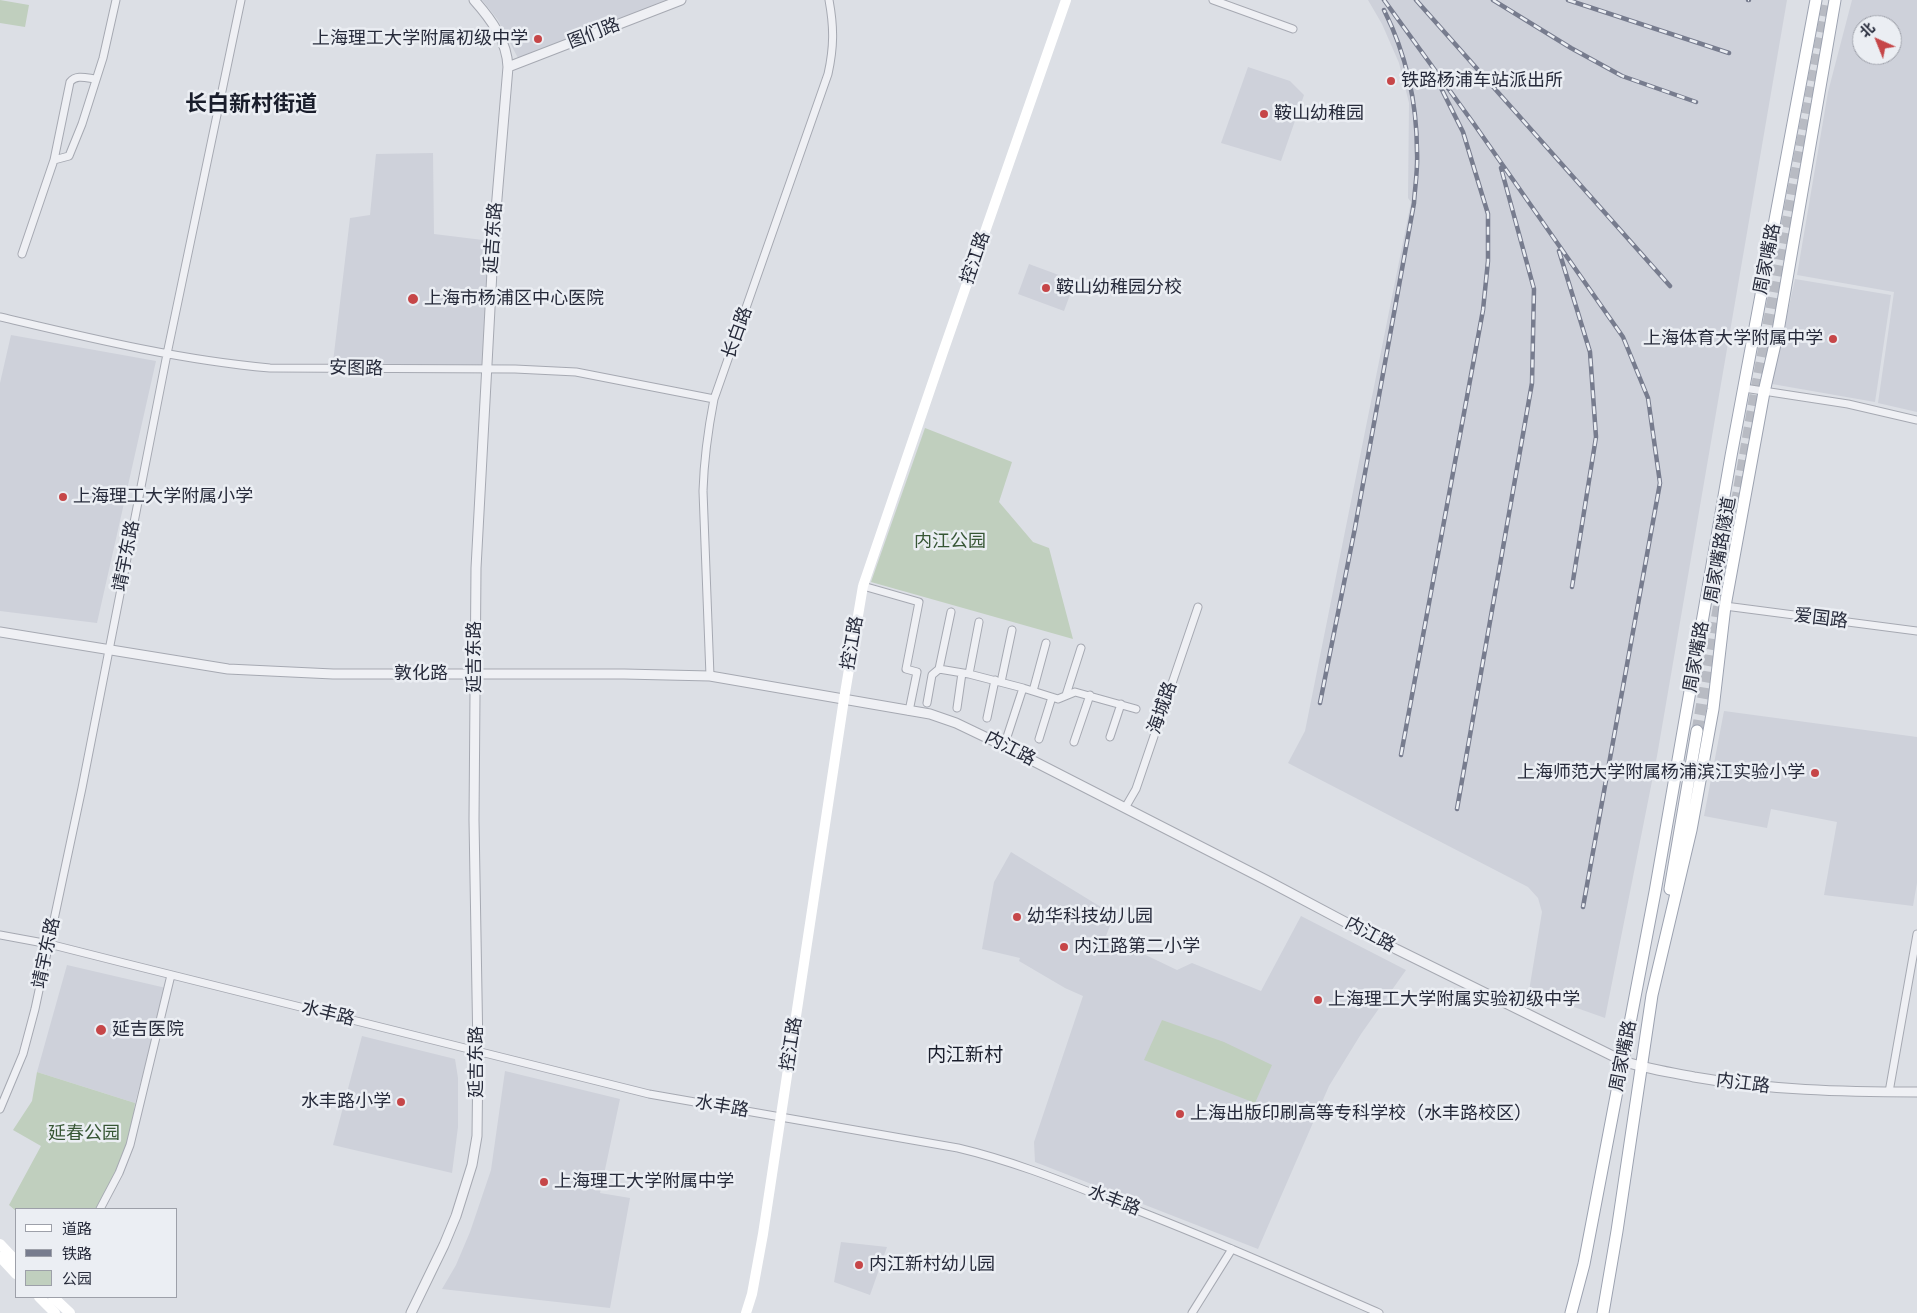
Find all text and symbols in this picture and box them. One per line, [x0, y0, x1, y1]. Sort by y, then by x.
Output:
street label: 图们路 [565, 14, 623, 54]
north arrow [1852, 15, 1902, 65]
text: 北 [1856, 19, 1879, 41]
place label: 上海理工大学附属初级中学 [312, 28, 528, 50]
marker: 上海理工大学附属初级中学 [532, 33, 544, 45]
place label: 铁路杨浦车站派出所 [1401, 70, 1563, 92]
marker: 铁路杨浦车站派出所 [1385, 75, 1397, 87]
district label: 长白新村街道 [185, 92, 317, 118]
place label: 鞍山幼稚园 [1274, 103, 1364, 125]
marker: 鞍山幼稚园 [1258, 108, 1270, 120]
street label: 延吉东路 [481, 201, 507, 275]
street label: 周家嘴路 [1751, 222, 1785, 296]
street label: 控江路 [957, 229, 995, 287]
place label: 鞍山幼稚园分校 [1056, 277, 1182, 299]
marker: 鞍山幼稚园分校 [1040, 282, 1052, 294]
place label: 上海市杨浦区中心医院 [424, 288, 604, 310]
marker: 上海市杨浦区中心医院 [406, 292, 420, 306]
street label: 长白路 [719, 304, 757, 362]
place label: 上海体育大学附属中学 [1643, 328, 1823, 350]
marker: 上海体育大学附属中学 [1827, 333, 1839, 345]
street label: 安图路 [329, 358, 383, 380]
place label: 上海理工大学附属小学 [73, 486, 253, 508]
marker: 上海理工大学附属小学 [57, 491, 69, 503]
street label: 周家嘴路隧道 [1701, 495, 1741, 605]
street label: 靖宇东路 [110, 519, 144, 593]
park label: 内江公园 [914, 531, 986, 553]
street label: 爱国路 [1793, 605, 1849, 633]
street label: 控江路 [838, 615, 868, 671]
street label: 周家嘴路 [1680, 620, 1714, 694]
street label: 延吉东路 [464, 621, 486, 693]
street label: 敦化路 [394, 663, 448, 685]
street label: 海城路 [1144, 679, 1182, 737]
street label: 内江路 [981, 727, 1039, 771]
place label: 上海师范大学附属杨浦滨江实验小学 [1517, 762, 1805, 784]
marker: 上海师范大学附属杨浦滨江实验小学 [1809, 767, 1821, 779]
place label: 幼华科技幼儿园 [1027, 906, 1153, 928]
marker: 幼华科技幼儿园 [1011, 911, 1023, 923]
street label: 内江路 [1341, 913, 1399, 957]
street label: 靖宇东路 [29, 916, 65, 990]
place label: 内江路第二小学 [1074, 936, 1200, 958]
marker: 内江路第二小学 [1058, 941, 1070, 953]
place label: 上海理工大学附属实验初级中学 [1328, 989, 1580, 1011]
marker: 上海理工大学附属实验初级中学 [1312, 994, 1324, 1006]
street label: 水丰路 [299, 997, 357, 1031]
street label: 控江路 [777, 1016, 807, 1072]
place label: 延吉医院 [112, 1019, 184, 1041]
street label: 周家嘴路 [1607, 1019, 1641, 1093]
marker: 延吉医院 [94, 1023, 108, 1037]
street label: 延吉东路 [466, 1026, 488, 1098]
district label: 内江新村 [927, 1045, 1003, 1067]
street label: 内江路 [1715, 1070, 1771, 1098]
place label: 水丰路小学 [301, 1091, 391, 1113]
street label: 水丰路 [694, 1092, 750, 1122]
marker: 水丰路小学 [395, 1096, 407, 1108]
place label: 上海出版印刷高等专科学校（水丰路校区） [1190, 1103, 1532, 1125]
marker: 上海出版印刷高等专科学校（水丰路校区） [1174, 1108, 1186, 1120]
park label: 延春公园 [48, 1123, 120, 1145]
place label: 上海理工大学附属中学 [554, 1171, 734, 1193]
marker: 上海理工大学附属中学 [538, 1176, 550, 1188]
street label: 水丰路 [1085, 1181, 1143, 1221]
legend [15, 1208, 178, 1298]
text: 道路 [62, 1218, 92, 1239]
text: 铁路 [62, 1243, 92, 1264]
place label: 内江新村幼儿园 [869, 1254, 995, 1276]
marker: 内江新村幼儿园 [853, 1259, 865, 1271]
text: 公园 [62, 1268, 92, 1289]

